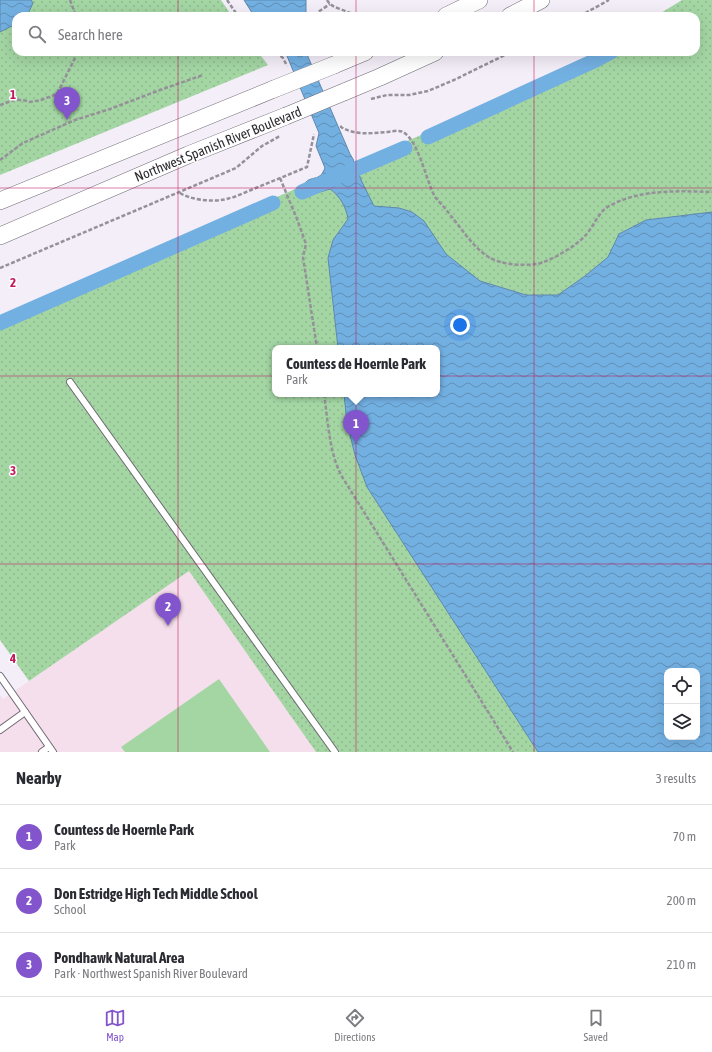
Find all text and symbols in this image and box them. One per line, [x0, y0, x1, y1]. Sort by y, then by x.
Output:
search box [12, 12, 700, 56]
icon: search [26, 23, 48, 45]
text: Search here [58, 26, 123, 43]
text: 1 [10, 87, 16, 102]
pin: 3 [54, 87, 80, 120]
street label: Northwest Spanish River Boulevard [132, 103, 304, 185]
text: 2 [10, 275, 16, 290]
your location [450, 315, 470, 335]
popup [272, 345, 440, 397]
text: Countess de Hoernle Park [286, 355, 426, 372]
text: Park [286, 372, 308, 387]
pin: 1 [343, 410, 369, 443]
text: 3 [10, 463, 16, 478]
pin: 2 [155, 593, 181, 626]
text: 4 [9, 651, 16, 666]
map controls [664, 668, 700, 740]
button: locate [664, 668, 700, 704]
button: layers [664, 704, 700, 740]
text: Nearby [16, 768, 62, 788]
text: 3 results [656, 771, 696, 786]
text: Countess de Hoernle Park [54, 821, 194, 838]
text: 1 [26, 829, 32, 844]
text: 70 m [673, 829, 696, 844]
text: Park [54, 838, 76, 853]
text: Don Estridge High Tech Middle School [54, 885, 258, 902]
text: 2 [26, 893, 32, 908]
text: 200 m [667, 893, 696, 908]
text: School [54, 902, 86, 917]
text: Pondhawk Natural Area [54, 949, 185, 966]
text: 3 [26, 957, 32, 972]
text: 210 m [667, 957, 696, 972]
text: Park · Northwest Spanish River Boulevard [54, 966, 248, 981]
tab: Map [104, 1007, 126, 1043]
tab: Directions [334, 1007, 375, 1043]
tab: Saved [584, 1007, 608, 1043]

